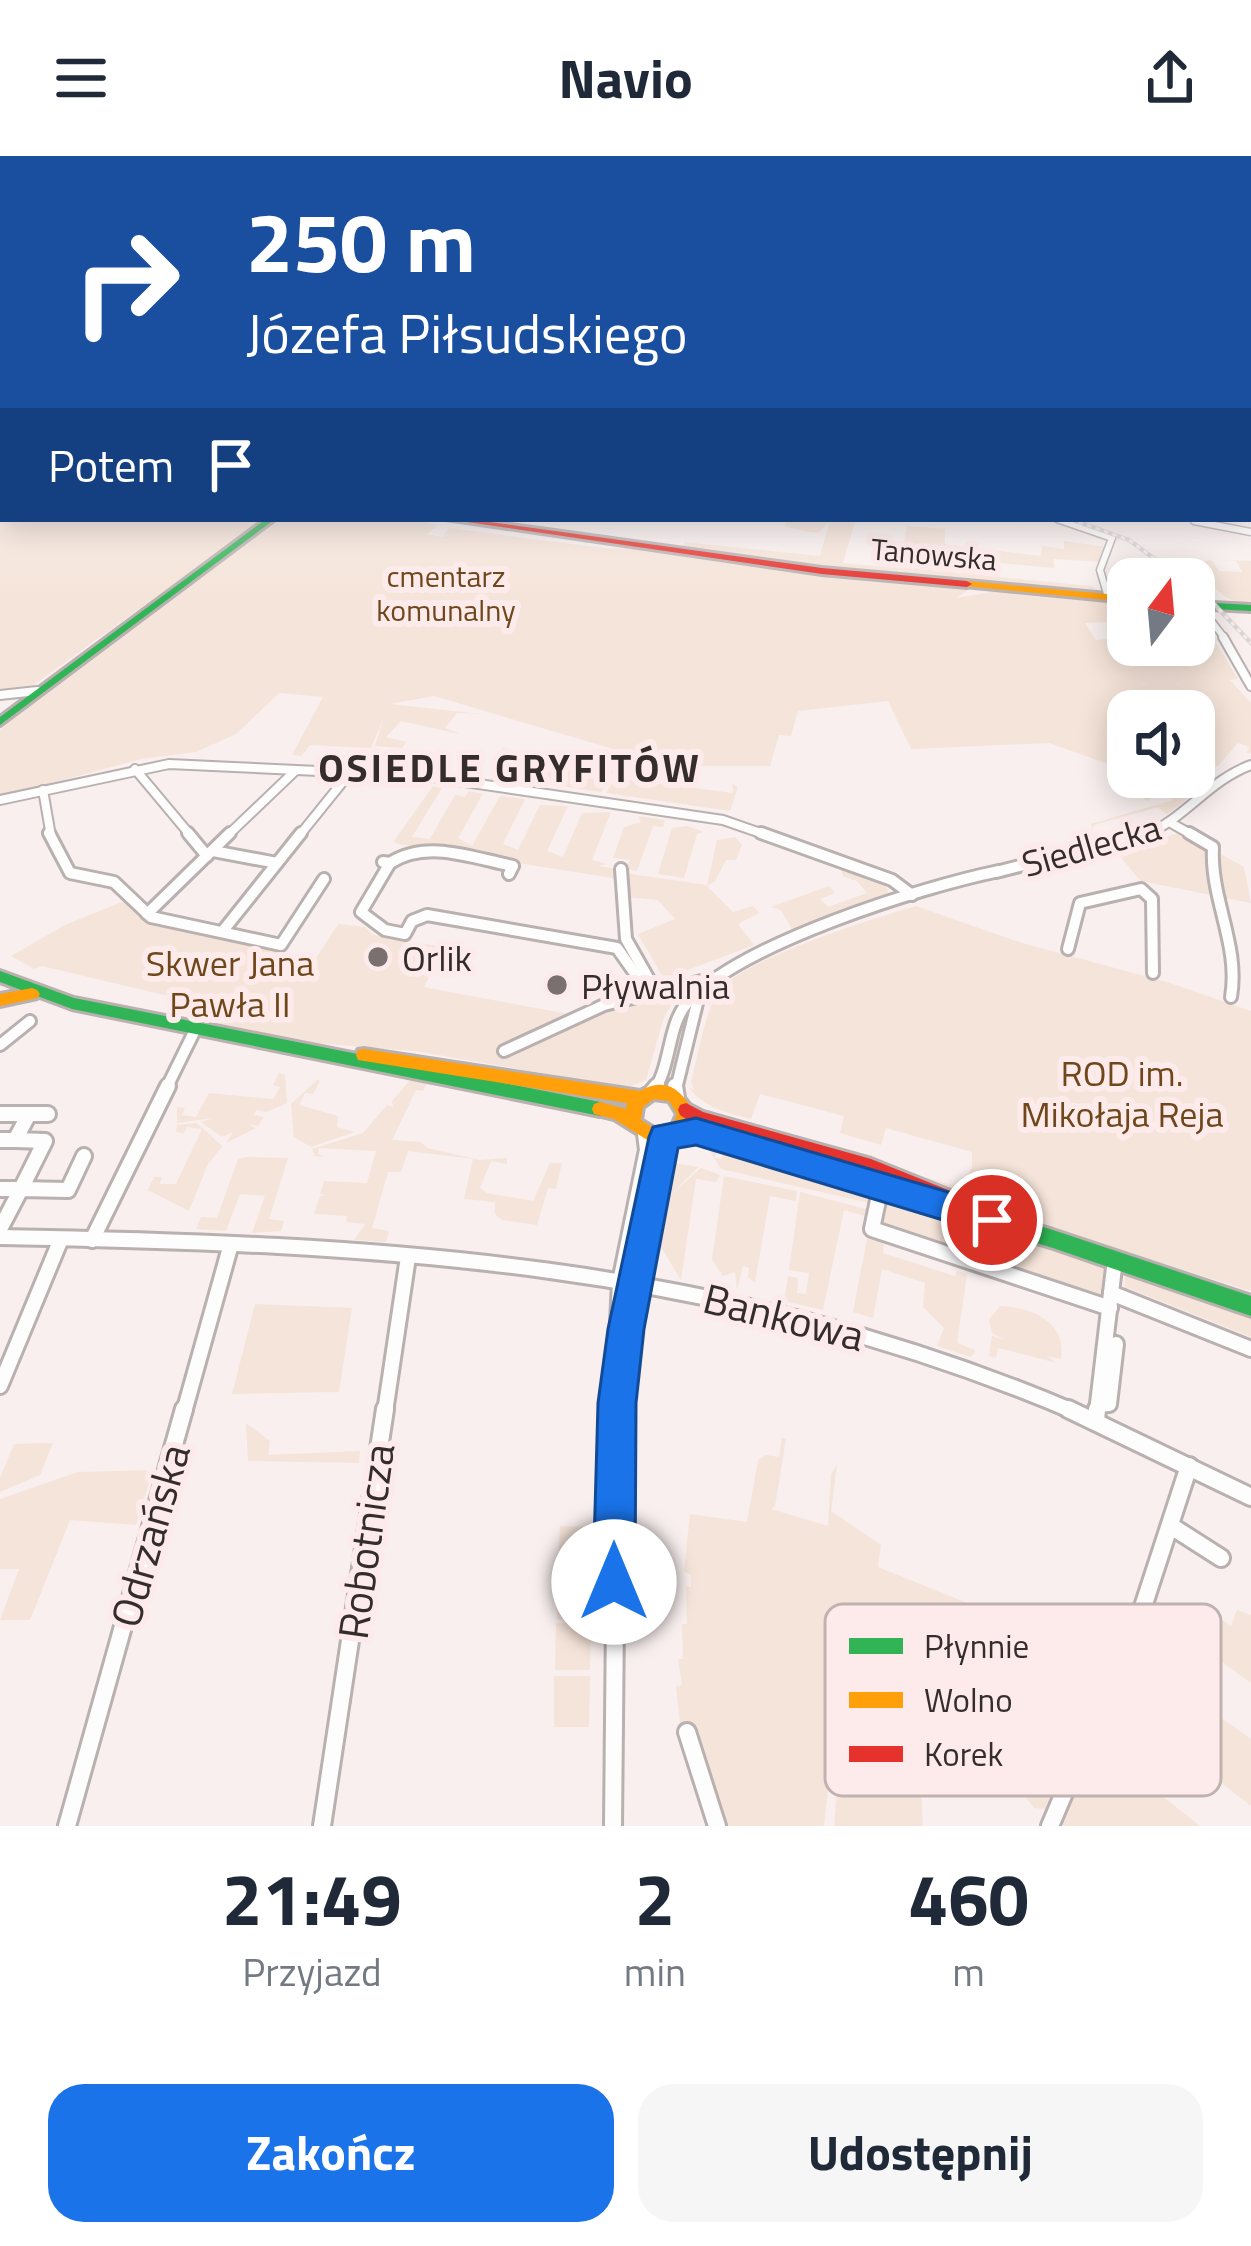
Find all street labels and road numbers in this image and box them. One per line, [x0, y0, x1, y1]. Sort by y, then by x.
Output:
street label: Tanowska [869, 526, 999, 582]
street label: Siedlecka [1015, 799, 1167, 891]
street label: Bankowa [697, 1265, 871, 1367]
street label: Odrzańska [92, 1436, 206, 1634]
street label: Robotnicza [320, 1439, 410, 1643]

